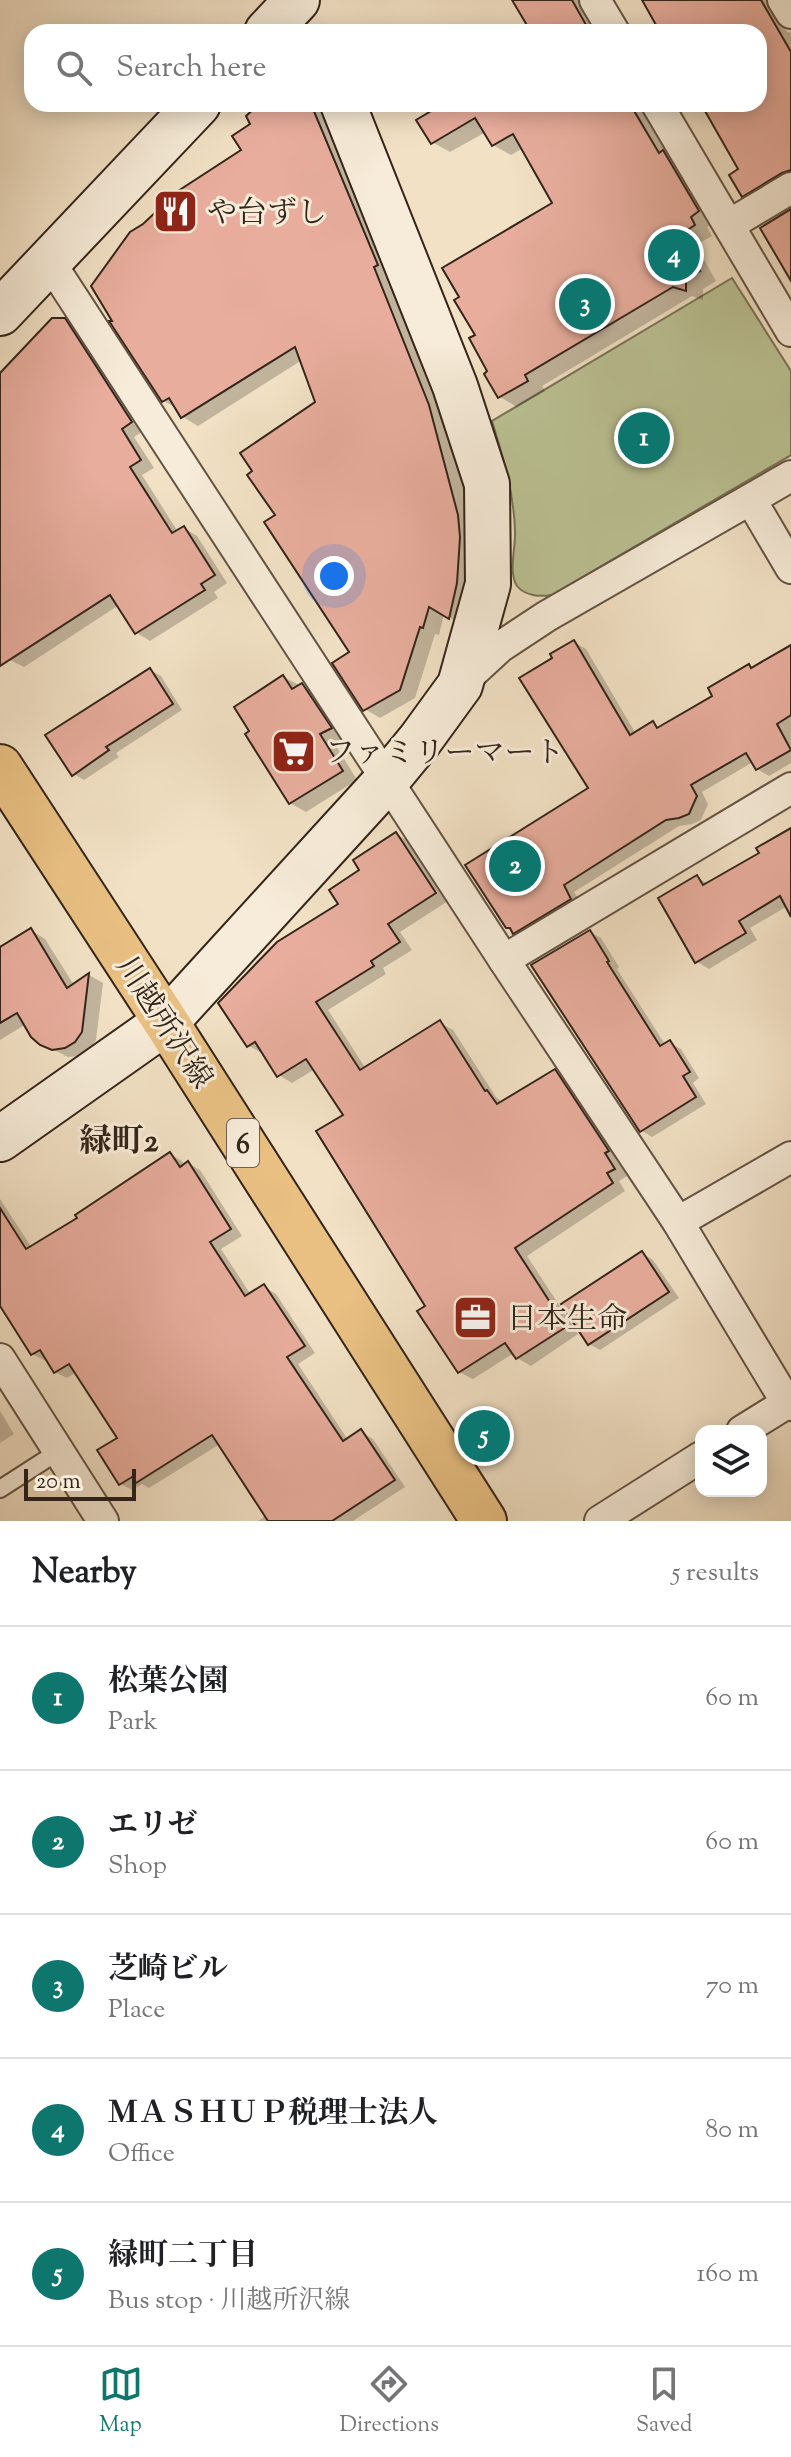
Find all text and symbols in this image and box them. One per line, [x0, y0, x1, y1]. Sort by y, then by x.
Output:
search box [24, 24, 767, 112]
icon: search [52, 46, 96, 90]
text: Search here [116, 47, 266, 90]
restaurant icon: や台ずし [152, 188, 200, 236]
place label: や台ずし [207, 193, 327, 236]
pin: 4 [648, 225, 700, 285]
pin: 3 [559, 274, 611, 334]
pin: 1 [618, 408, 670, 468]
your location [314, 556, 354, 596]
supermarket icon: ファミリーマート [270, 728, 318, 776]
place label: ファミリーマート [325, 733, 564, 776]
pin: 2 [489, 836, 541, 896]
street label: 川越所沢線 [104, 949, 222, 1098]
road number: 6 [227, 1119, 259, 1167]
district label: 緑町2 [80, 1120, 159, 1166]
office icon: 日本生命 [452, 1294, 500, 1342]
place label: 日本生命 [507, 1299, 627, 1342]
pin: 5 [458, 1406, 510, 1466]
map controls [695, 1425, 767, 1497]
button: layers [695, 1425, 767, 1497]
scale bar [24, 1465, 136, 1501]
text: 20 m [36, 1467, 81, 1499]
text: Nearby [32, 1549, 137, 1598]
text: 5 results [671, 1555, 759, 1592]
text: 松葉公園 [108, 1661, 228, 1704]
text: 1 [54, 1680, 62, 1717]
text: 60 m [705, 1680, 759, 1717]
text: Park [108, 1704, 158, 1741]
text: エリゼ [108, 1805, 198, 1848]
text: 2 [52, 1824, 64, 1861]
text: 60 m [705, 1824, 759, 1861]
text: Shop [108, 1848, 167, 1885]
text: 芝崎ビル [108, 1949, 228, 1992]
text: 3 [53, 1968, 63, 2005]
text: 70 m [706, 1968, 759, 2005]
text: Place [108, 1992, 165, 2029]
text: ＭＡＳＨＵＰ税理士法人 [108, 2093, 438, 2136]
text: 4 [51, 2112, 65, 2149]
text: 80 m [705, 2112, 759, 2149]
text: Office [108, 2136, 175, 2173]
text: 緑町二丁目 [108, 2235, 258, 2278]
text: 5 [54, 2256, 62, 2293]
text: 160 m [696, 2256, 759, 2293]
text: Bus stop · 川越所沢線 [108, 2283, 350, 2320]
tab: Map [99, 2362, 143, 2442]
tab: Directions [340, 2362, 439, 2442]
tab: Saved [636, 2362, 692, 2442]

